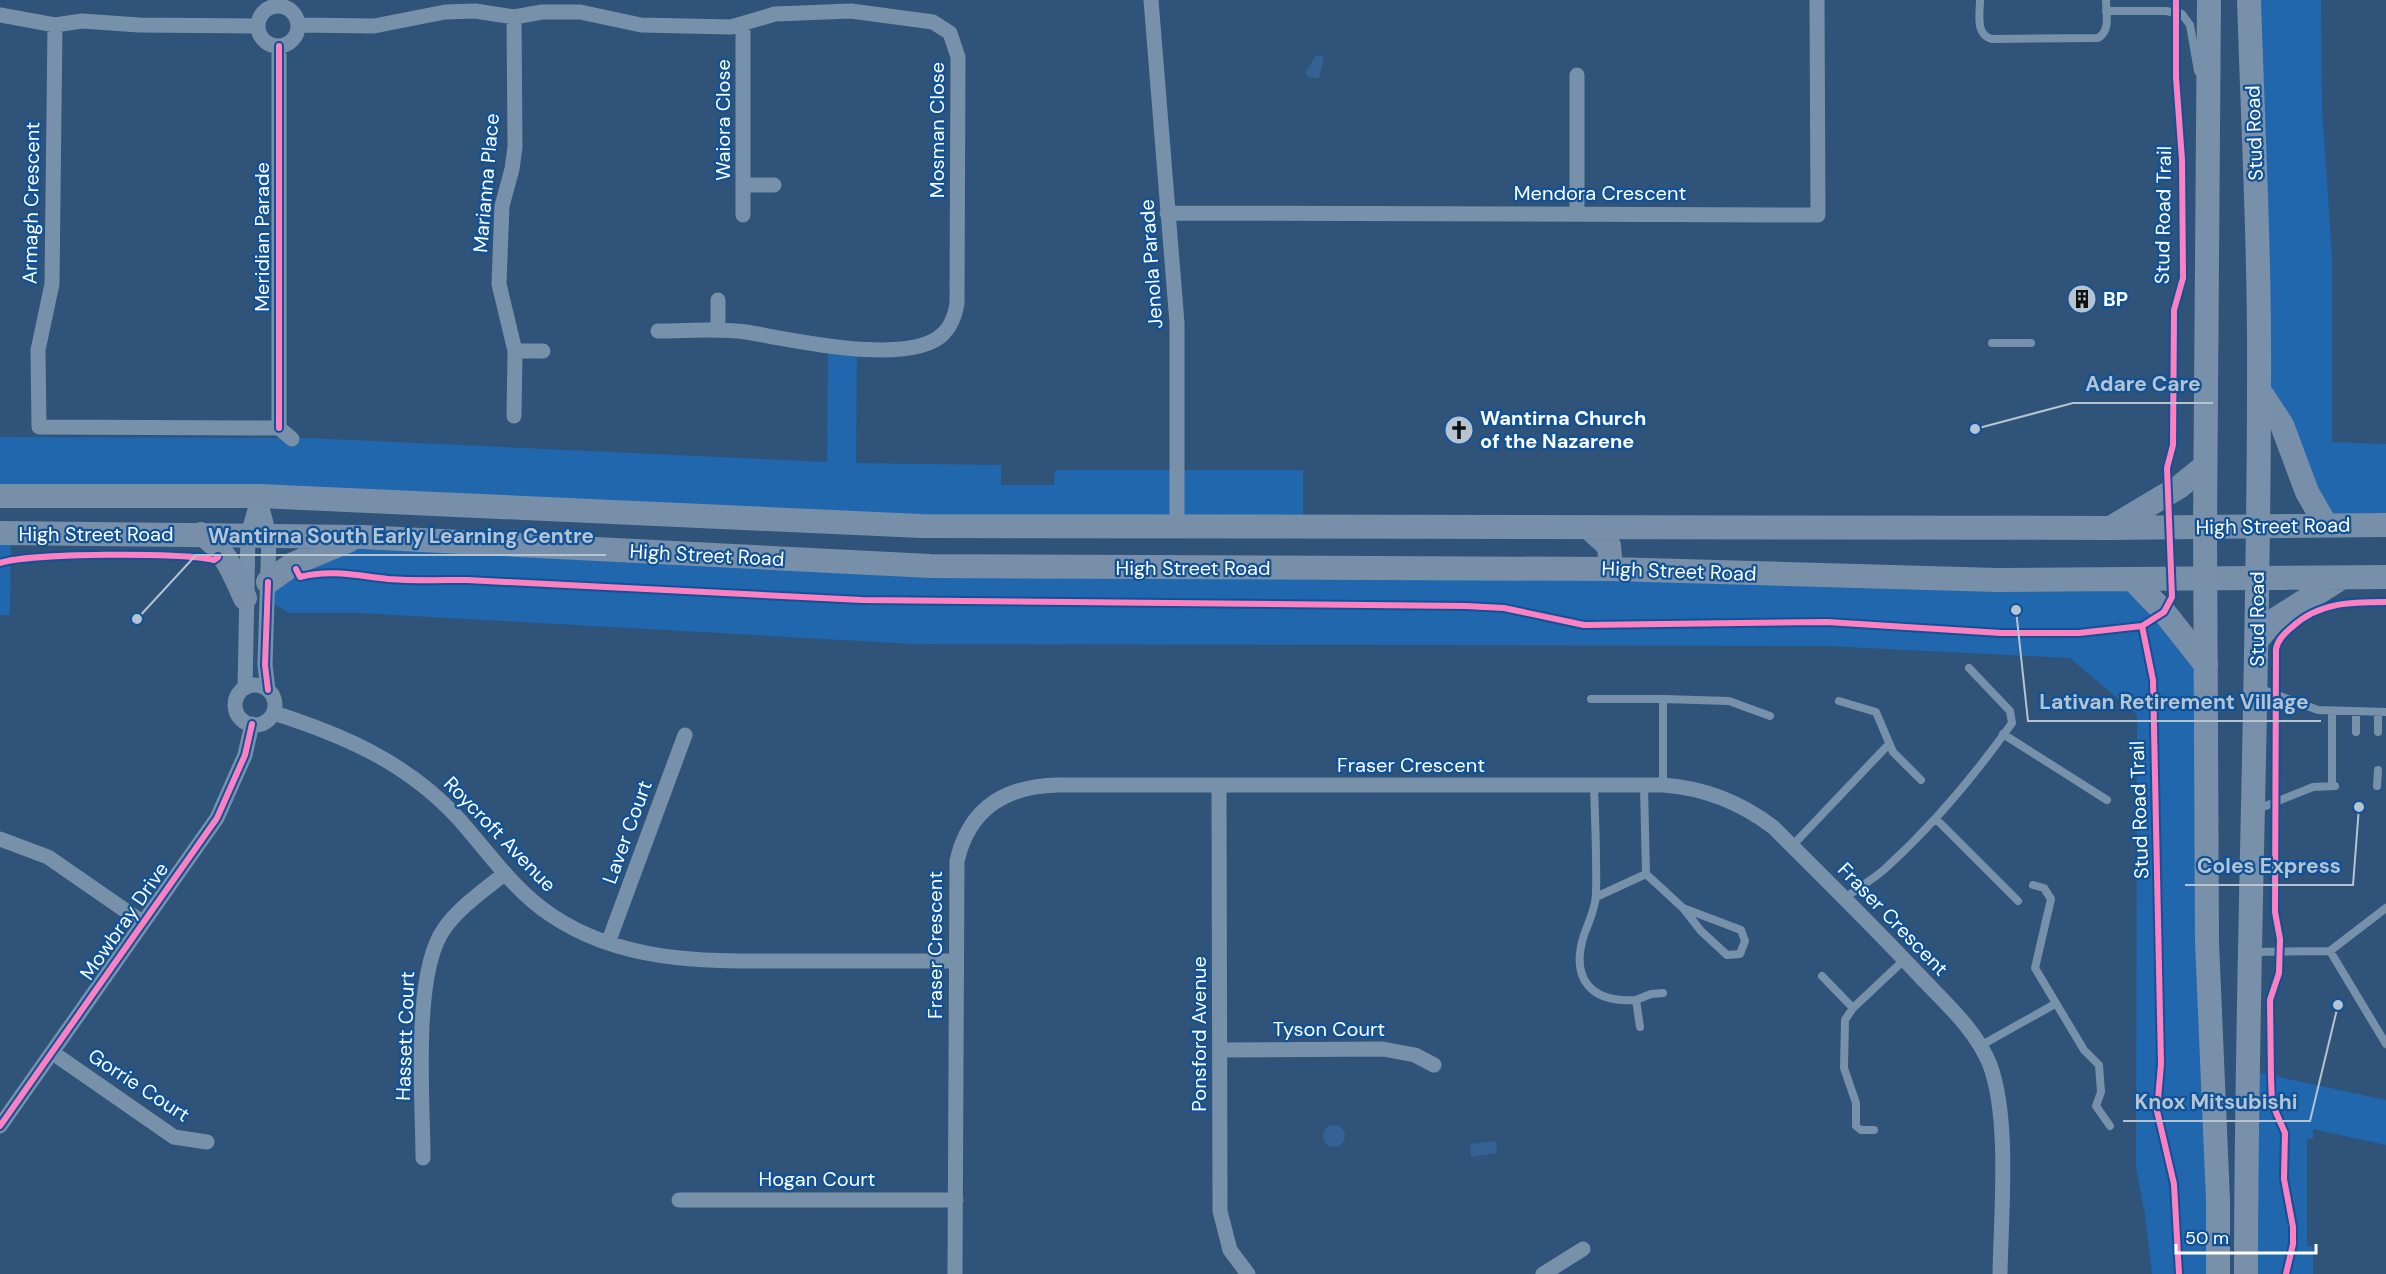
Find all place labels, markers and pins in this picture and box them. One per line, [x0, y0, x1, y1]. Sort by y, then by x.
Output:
building icon: BP [2066, 283, 2098, 315]
place label: BP [2103, 286, 2128, 312]
callout: Adare Care [2073, 364, 2213, 403]
place label: Wantirna Church of the Nazarene [1480, 405, 1646, 454]
church icon: Wantirna Church of the Nazarene [1443, 414, 1475, 446]
callout: Wantirna South Early Learning Centre [196, 516, 606, 555]
callout: Lativan Retirement Village [2028, 682, 2321, 721]
callout: Coles Express [2185, 846, 2353, 885]
callout: Knox Mitsubishi [2123, 1082, 2310, 1121]

